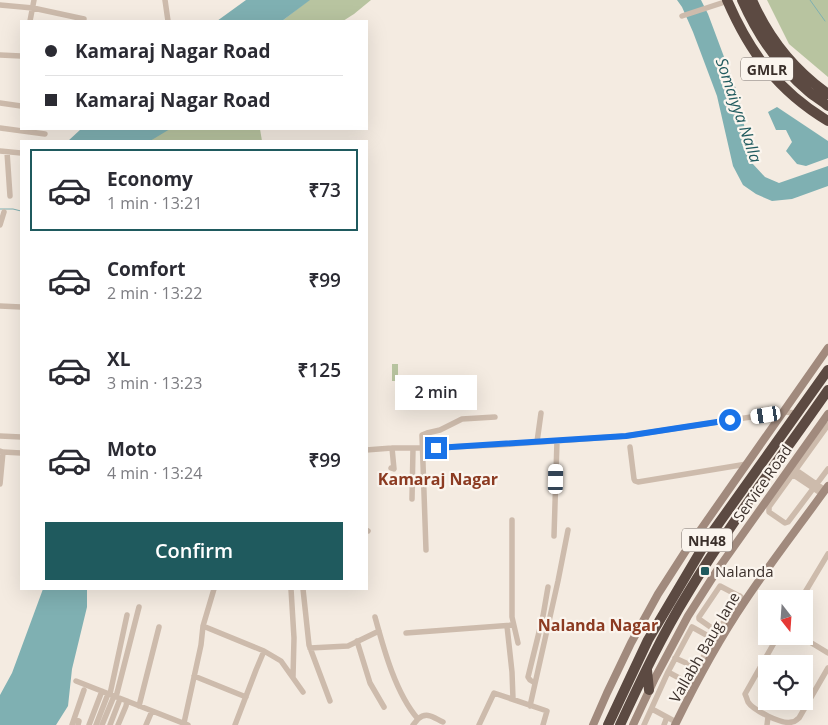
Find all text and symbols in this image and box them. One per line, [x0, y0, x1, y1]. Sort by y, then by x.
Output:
text: Kamaraj Nagar Road [75, 38, 271, 64]
water label: Somaiyya Nalla [711, 55, 767, 165]
road number: GMLR [741, 58, 793, 80]
text: Kamaraj Nagar Road [75, 87, 271, 113]
text: Economy [107, 166, 193, 192]
icon: car [47, 168, 92, 213]
text: ₹73 [308, 177, 341, 203]
text: 1 min · 13:21 [107, 192, 202, 214]
text: Comfort [107, 256, 186, 282]
icon: car [47, 258, 92, 303]
text: ₹99 [308, 267, 341, 293]
text: 2 min · 13:22 [107, 282, 202, 304]
text: XL [107, 346, 130, 372]
icon: car [47, 348, 92, 393]
text: ₹125 [298, 357, 341, 383]
text: 3 min · 13:23 [107, 372, 202, 394]
callout: 2 min [395, 376, 477, 410]
text: 2 min [414, 381, 458, 403]
car [750, 405, 781, 425]
route start [719, 409, 741, 431]
text: Moto [107, 436, 157, 462]
route end [425, 437, 447, 459]
icon: car [47, 438, 92, 483]
street label: Service Road [728, 441, 796, 525]
text: ₹99 [308, 447, 341, 473]
text: 4 min · 13:24 [107, 462, 202, 484]
car [548, 464, 563, 494]
district label: Kamaraj Nagar [378, 468, 498, 490]
button: Confirm [45, 522, 343, 580]
road number: NH48 [682, 528, 732, 552]
place label: Nalanda [715, 561, 773, 581]
marker: Nalanda [699, 565, 711, 577]
street label: Vallabh Baug lane [664, 588, 744, 706]
north arrow [758, 590, 812, 645]
map controls [758, 590, 813, 710]
district label: Nalanda Nagar [538, 614, 658, 636]
button: locate [758, 655, 813, 710]

